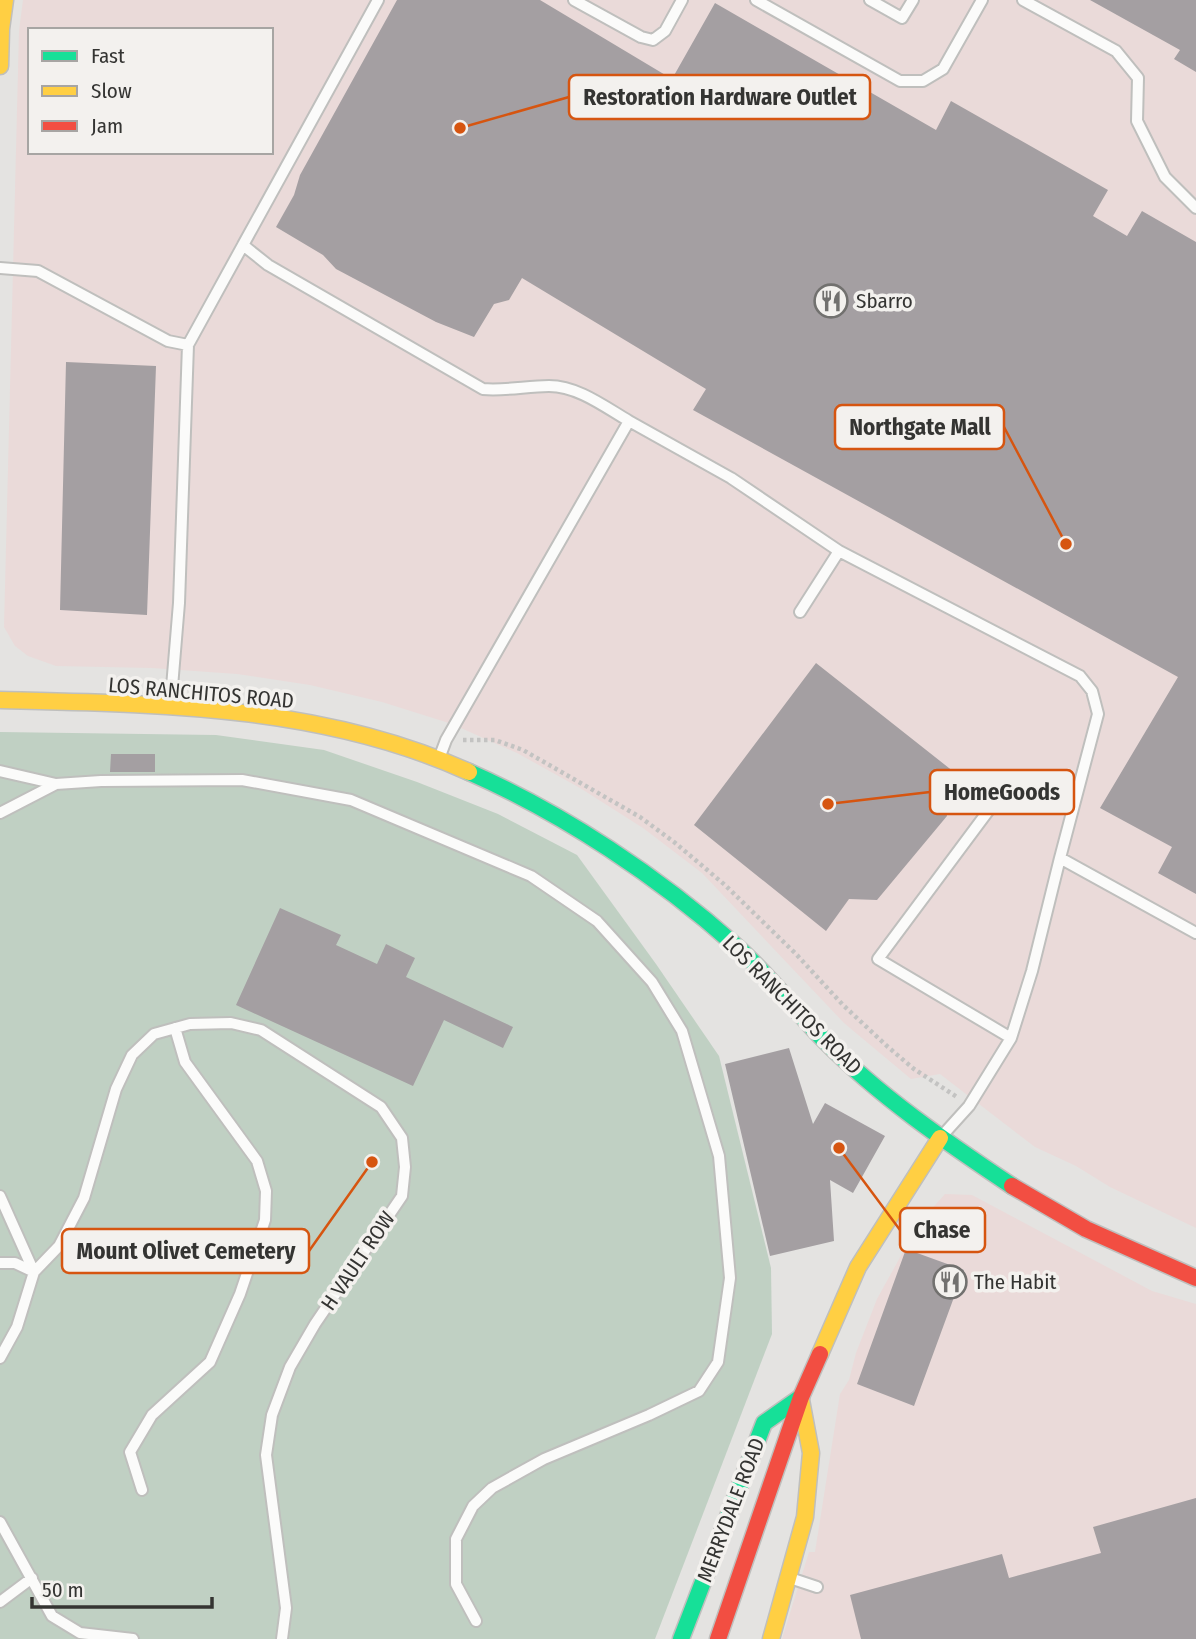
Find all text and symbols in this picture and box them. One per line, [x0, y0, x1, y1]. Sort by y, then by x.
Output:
legend [28, 28, 273, 154]
text: Fast [91, 43, 125, 69]
callout: Restoration Hardware Outlet [569, 75, 870, 119]
text: Slow [91, 78, 132, 104]
text: Restoration Hardware Outlet [583, 83, 858, 111]
text: Jam [91, 113, 123, 139]
restaurant icon: Sbarro [812, 282, 850, 320]
place label: Sbarro [856, 288, 913, 314]
callout: Northgate Mall [835, 405, 1004, 449]
text: Northgate Mall [849, 413, 991, 441]
street label: LOS RANCHITOS ROAD [107, 672, 295, 714]
callout: HomeGoods [930, 770, 1074, 814]
text: HomeGoods [944, 778, 1060, 806]
street label: LOS RANCHITOS ROAD [717, 930, 867, 1080]
street label: H VAULT ROW [315, 1206, 401, 1315]
callout: Chase [900, 1208, 985, 1252]
text: Chase [914, 1216, 971, 1244]
callout: Mount Olivet Cemetery [62, 1229, 309, 1273]
text: Mount Olivet Cemetery [77, 1237, 296, 1265]
restaurant icon: The Habit [931, 1263, 969, 1301]
place label: The Habit [974, 1269, 1057, 1295]
street label: MERRYDALE ROAD [692, 1434, 770, 1586]
scale bar [32, 1566, 212, 1610]
text: 50 m [42, 1577, 84, 1603]

